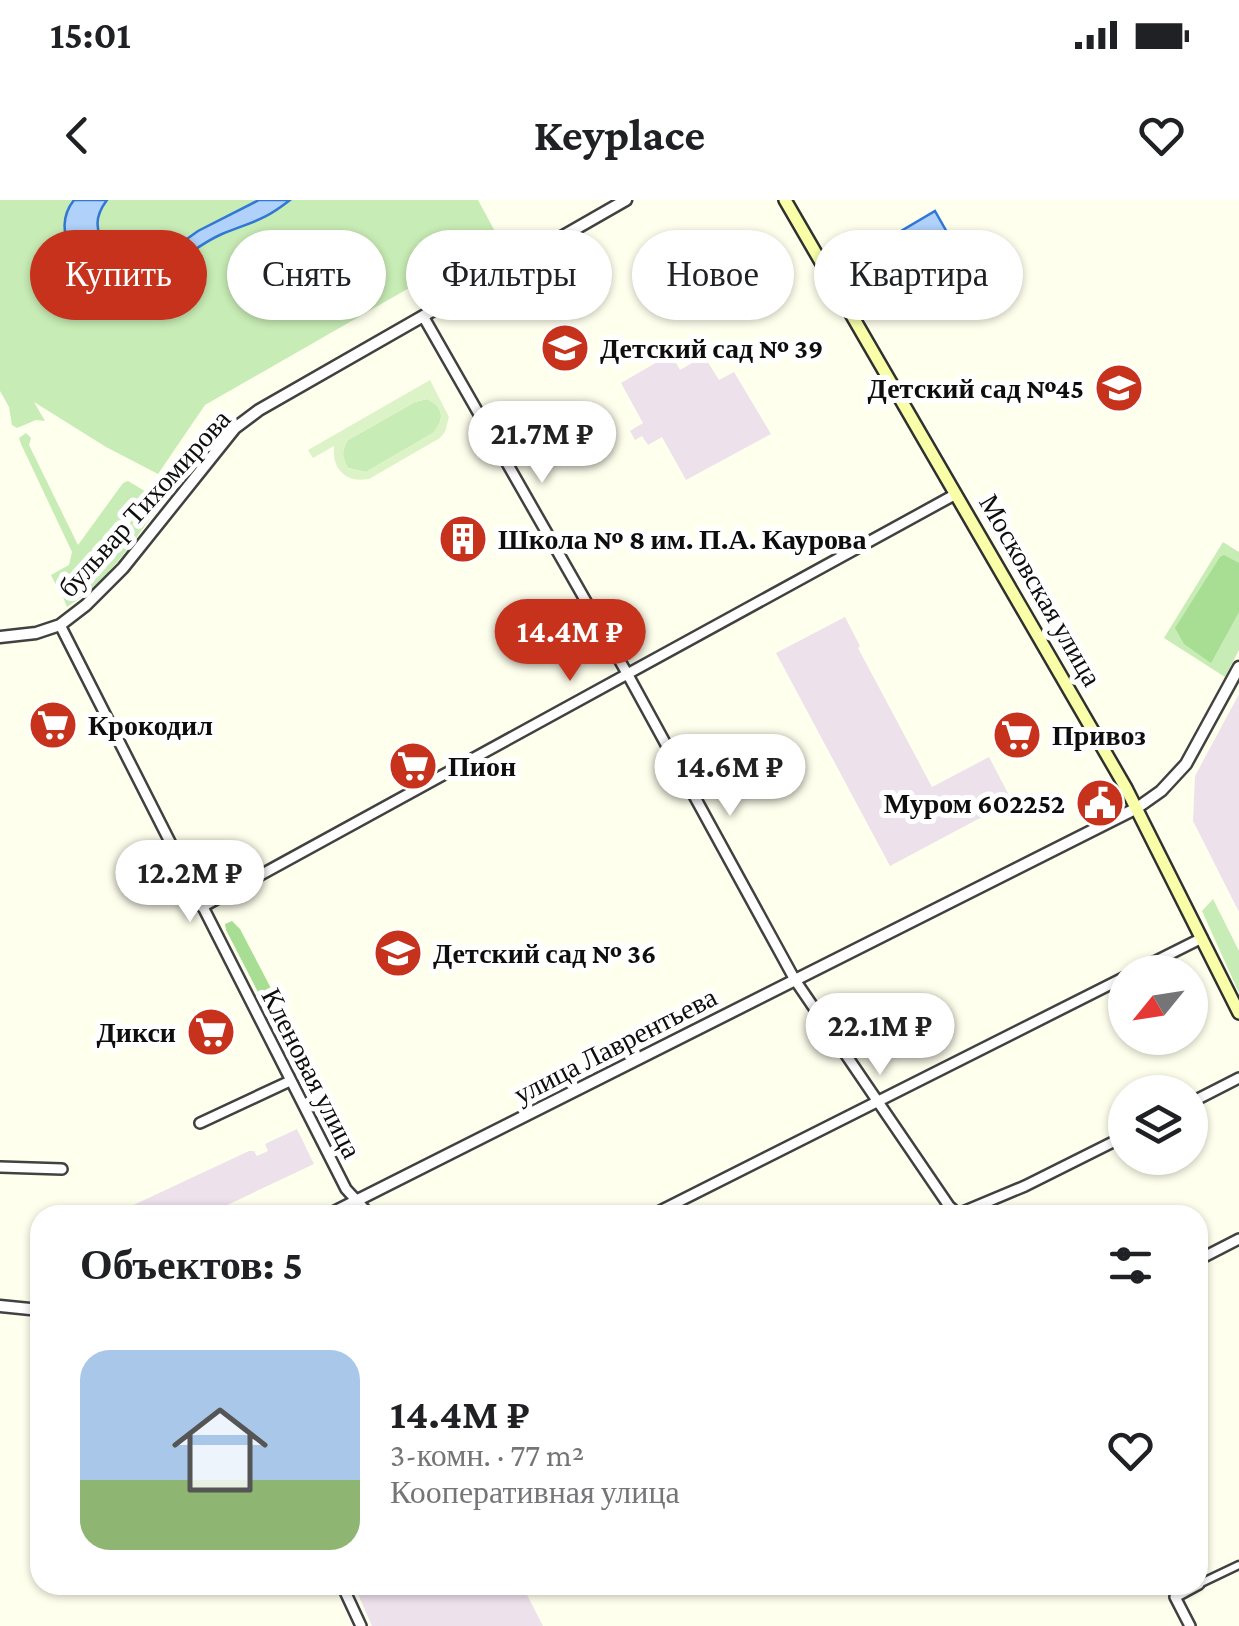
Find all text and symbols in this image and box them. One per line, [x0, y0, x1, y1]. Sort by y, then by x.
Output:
text: 15:01 [50, 14, 131, 56]
icon: back [50, 108, 105, 163]
icon: heart [1134, 108, 1189, 163]
text: Keyplace [534, 110, 705, 160]
chip: Купить [30, 230, 207, 320]
chip: Снять [227, 230, 386, 320]
chip: Фильтры [406, 230, 612, 320]
chip: Новое [632, 230, 794, 320]
chip: Квартира [814, 230, 1023, 320]
school or university icon: Детский сад № 39 [539, 322, 591, 374]
place label: Детский сад № 39 [600, 333, 823, 364]
school or university icon: Детский сад №45 [1093, 362, 1145, 414]
place label: Детский сад №45 [868, 373, 1084, 404]
pin: 21.7M ₽ [450, 401, 634, 486]
street label: бульвар Тихомирова [52, 403, 237, 603]
text: 21.7M ₽ [490, 415, 594, 451]
street label: Московская улица [973, 489, 1108, 692]
building icon: Школа № 8 им. П.А. Каурова [437, 513, 489, 565]
place label: Школа № 8 им. П.А. Каурова [498, 524, 866, 555]
pin: 14.4M ₽ [478, 599, 662, 684]
text: 14.4M ₽ [517, 613, 623, 649]
supermarket icon: Крокодил [27, 699, 79, 751]
supermarket icon: Привоз [991, 709, 1043, 761]
place label: Крокодил [88, 710, 213, 741]
place label: Привоз [1052, 720, 1146, 751]
pin: 14.6M ₽ [638, 734, 822, 819]
supermarket icon: Пион [387, 740, 439, 792]
text: 14.6M ₽ [676, 748, 784, 784]
place label: Пион [448, 751, 516, 782]
public building icon: Муром 602252 [1074, 777, 1126, 829]
place label: Муром 602252 [884, 788, 1065, 819]
pin: 12.2M ₽ [98, 840, 282, 925]
text: 12.2M ₽ [137, 854, 243, 890]
school or university icon: Детский сад № 36 [372, 927, 424, 979]
place label: Детский сад № 36 [433, 938, 656, 969]
north arrow [1108, 955, 1208, 1055]
map controls [1108, 955, 1208, 1175]
street label: улица Лаврентьева [509, 981, 722, 1110]
street label: Кленовая улица [255, 983, 368, 1164]
pin: 22.1M ₽ [788, 993, 972, 1078]
supermarket icon: Дикси [185, 1006, 237, 1058]
text: 22.1M ₽ [828, 1007, 932, 1043]
place label: Дикси [97, 1017, 176, 1048]
button: layers [1108, 1075, 1208, 1175]
icon: filters [1103, 1238, 1158, 1293]
text: Объектов: 5 [80, 1241, 303, 1288]
icon: home [160, 1390, 280, 1510]
text: 14.4M ₽ [390, 1390, 530, 1437]
icon: heart [1103, 1423, 1158, 1478]
text: 3-комн. · 77 m² [390, 1437, 584, 1473]
text: Кооперативная улица [390, 1474, 680, 1510]

